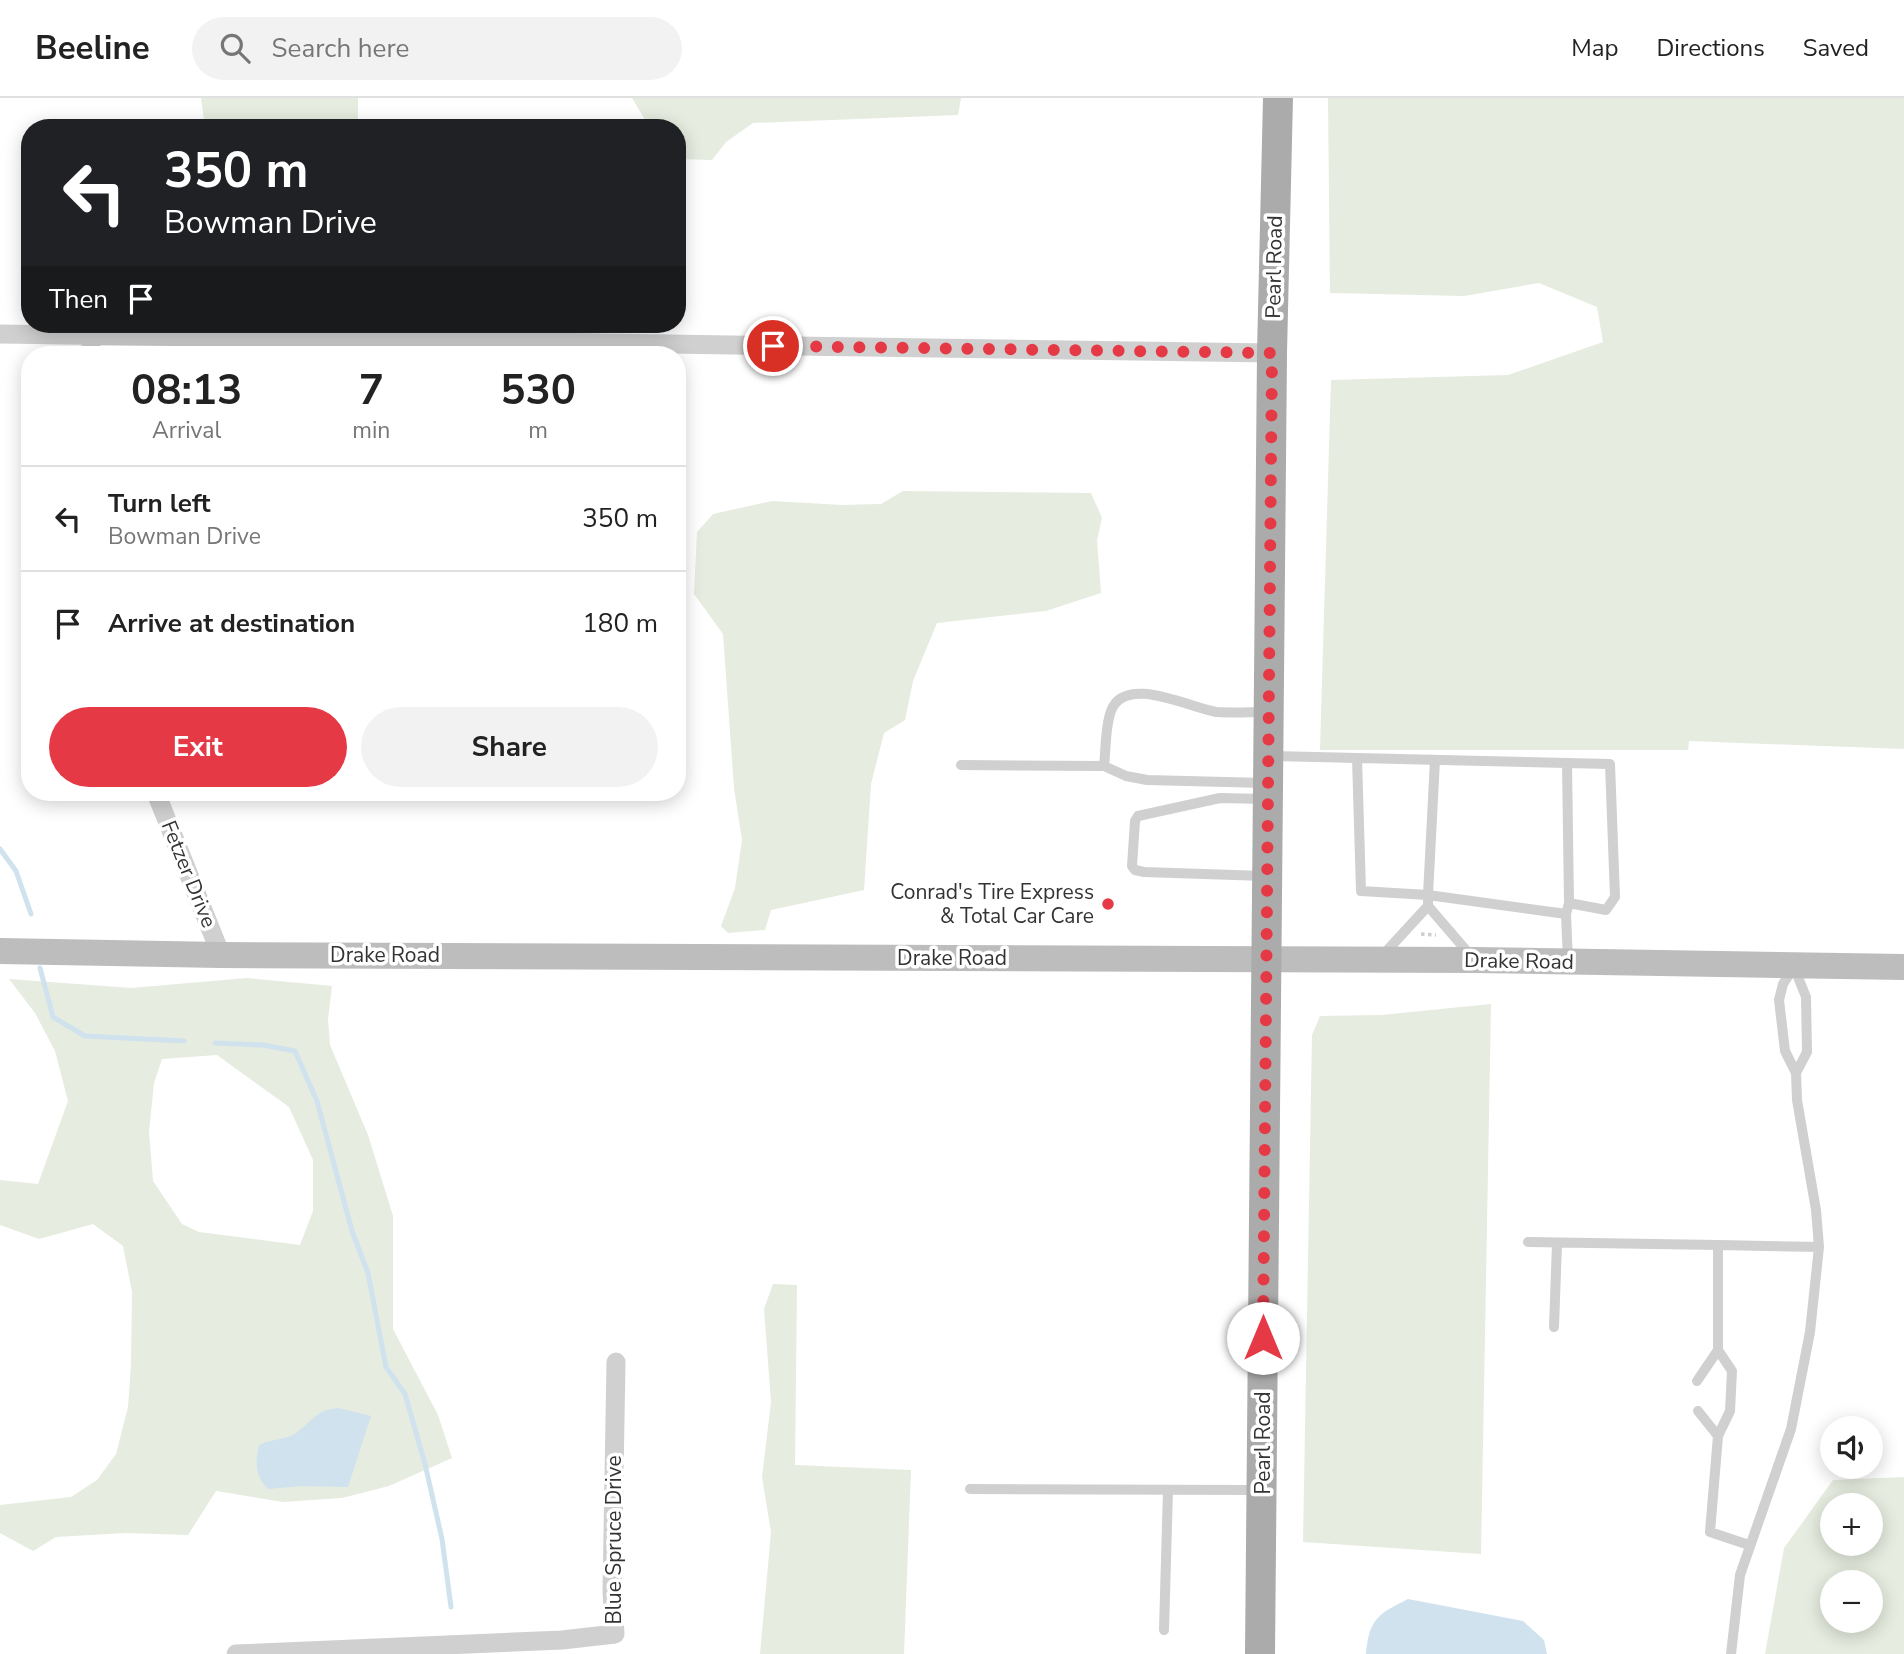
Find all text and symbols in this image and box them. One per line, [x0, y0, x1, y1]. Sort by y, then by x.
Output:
search box [192, 17, 682, 80]
text: Beeline [35, 26, 150, 71]
icon: search [216, 29, 254, 67]
text: Search here [272, 31, 409, 66]
text: Map [1571, 32, 1618, 64]
text: Directions [1656, 32, 1765, 64]
text: Saved [1803, 32, 1869, 64]
text: 350 m [164, 137, 308, 204]
icon: left [49, 147, 140, 238]
text: Bowman Drive [164, 201, 377, 244]
street label: Pearl Road [1259, 215, 1289, 319]
icon: arrive [122, 280, 160, 318]
text: Then [49, 282, 108, 317]
pin [743, 316, 803, 376]
icon: arrive [754, 327, 792, 365]
text: 08:13 [131, 362, 242, 419]
text: 7 [359, 362, 384, 419]
text: 530 [500, 362, 576, 419]
text: Arrival [152, 415, 221, 446]
text: min [352, 415, 390, 446]
text: m [528, 415, 548, 446]
text: Turn left [108, 486, 211, 521]
icon: left [49, 500, 87, 538]
text: 350 m [582, 501, 658, 536]
text: Bowman Drive [108, 521, 261, 552]
icon: arrive [49, 605, 87, 643]
text: Arrive at destination [108, 606, 355, 641]
text: 180 m [582, 606, 658, 641]
button: Exit [49, 707, 347, 787]
button: Share [361, 707, 658, 787]
street label: Fetzer Drive [155, 816, 223, 932]
place label: Conrad's Tire Express & Total Car Care [890, 878, 1094, 930]
marker: Conrad's Tire Express & Total Car Care [1100, 896, 1116, 912]
street label: Drake Road [330, 941, 440, 969]
street label: Drake Road [897, 944, 1007, 972]
street label: Drake Road [1464, 946, 1574, 976]
position arrow [1226, 1301, 1300, 1375]
street label: Pearl Road [1249, 1391, 1277, 1495]
map controls [1820, 1416, 1883, 1633]
button: sound [1820, 1416, 1883, 1479]
street label: Blue Spruce Drive [600, 1455, 628, 1625]
button: + [1820, 1493, 1883, 1556]
button: − [1820, 1570, 1883, 1633]

